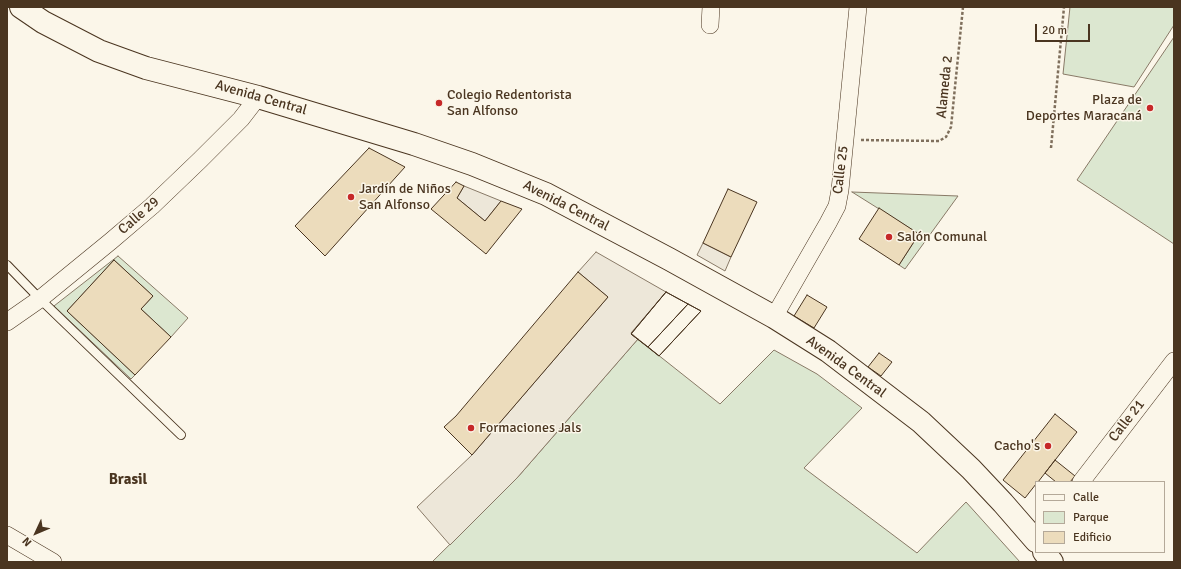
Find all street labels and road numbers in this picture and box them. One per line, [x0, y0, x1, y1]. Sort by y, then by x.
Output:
street label: Alameda 2 [933, 55, 957, 119]
street label: Avenida Central [213, 77, 309, 119]
street label: Calle 25 [830, 145, 852, 195]
street label: Avenida Central [520, 177, 612, 235]
street label: Calle 29 [115, 194, 163, 238]
street label: Avenida Central [803, 332, 889, 402]
street label: Calle 21 [1105, 397, 1149, 445]

